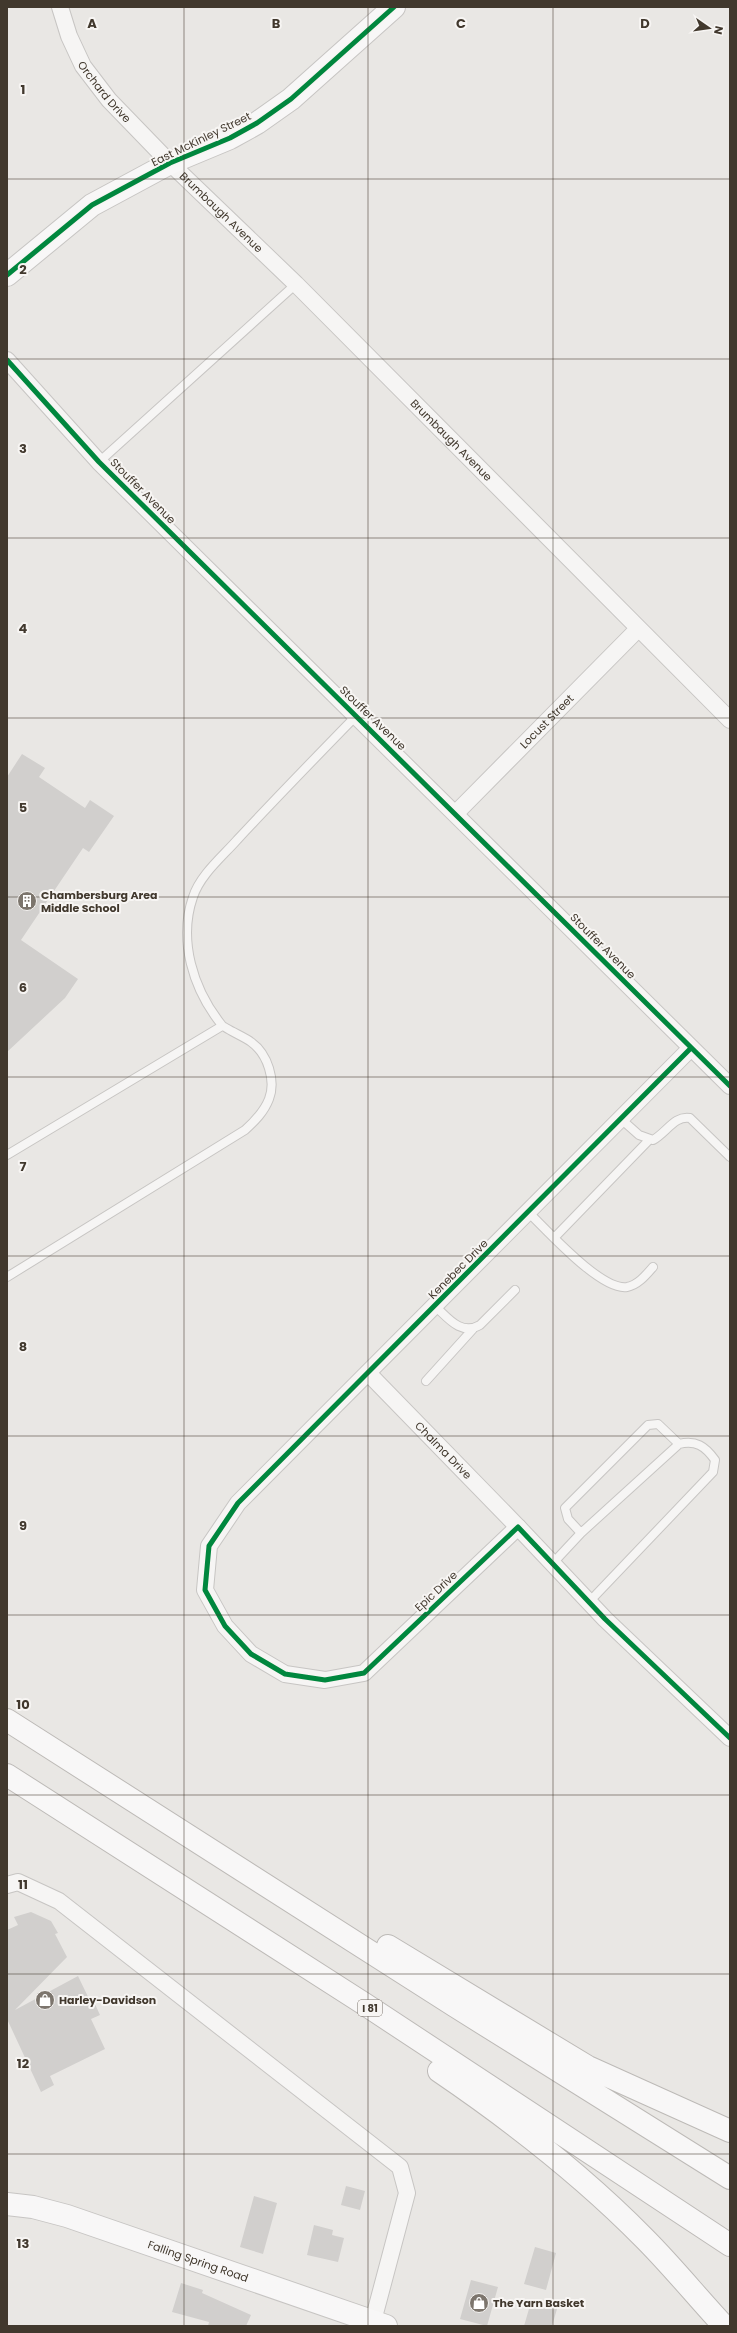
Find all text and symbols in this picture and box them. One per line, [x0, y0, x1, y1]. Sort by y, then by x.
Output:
north arrow [689, 8, 729, 48]
text: A [87, 14, 97, 33]
text: B [272, 14, 281, 33]
text: C [456, 14, 466, 33]
text: D [640, 14, 650, 33]
text: N [710, 24, 727, 36]
street label: Orchard Drive [74, 59, 135, 126]
text: 1 [21, 80, 25, 99]
street label: East McKinley Street [148, 108, 254, 170]
street label: Brumbaugh Avenue [176, 168, 267, 256]
text: 2 [19, 260, 27, 279]
street label: Brumbaugh Avenue [407, 396, 496, 485]
text: 3 [19, 439, 27, 458]
street label: Stouffer Avenue [107, 455, 180, 528]
text: 4 [19, 619, 28, 638]
street label: Stouffer Avenue [336, 682, 410, 754]
street label: Locust Street [516, 691, 577, 752]
text: 5 [19, 798, 27, 817]
place label: Chambersburg Area Middle School [41, 887, 157, 916]
building icon: Chambersburg Area Middle School [16, 890, 38, 912]
street label: Stouffer Avenue [567, 910, 640, 983]
text: 6 [19, 978, 27, 997]
text: 7 [20, 1157, 27, 1176]
street label: Kenebec Drive [425, 1235, 492, 1302]
text: 8 [19, 1337, 27, 1356]
street label: Chalma Drive [411, 1418, 475, 1483]
text: 9 [19, 1516, 27, 1535]
street label: Epic Drive [411, 1567, 461, 1615]
text: 10 [16, 1695, 30, 1714]
text: 11 [18, 1875, 28, 1894]
shop icon: Harley-Davidson [34, 1989, 56, 2011]
place label: Harley-Davidson [59, 1992, 156, 2008]
road number: I 81 [358, 2000, 382, 2016]
text: 12 [17, 2054, 30, 2073]
text: 13 [17, 2234, 30, 2253]
street label: Falling Spring Road [146, 2236, 250, 2286]
shop icon: The Yarn Basket [468, 2292, 490, 2314]
place label: The Yarn Basket [493, 2295, 585, 2311]

